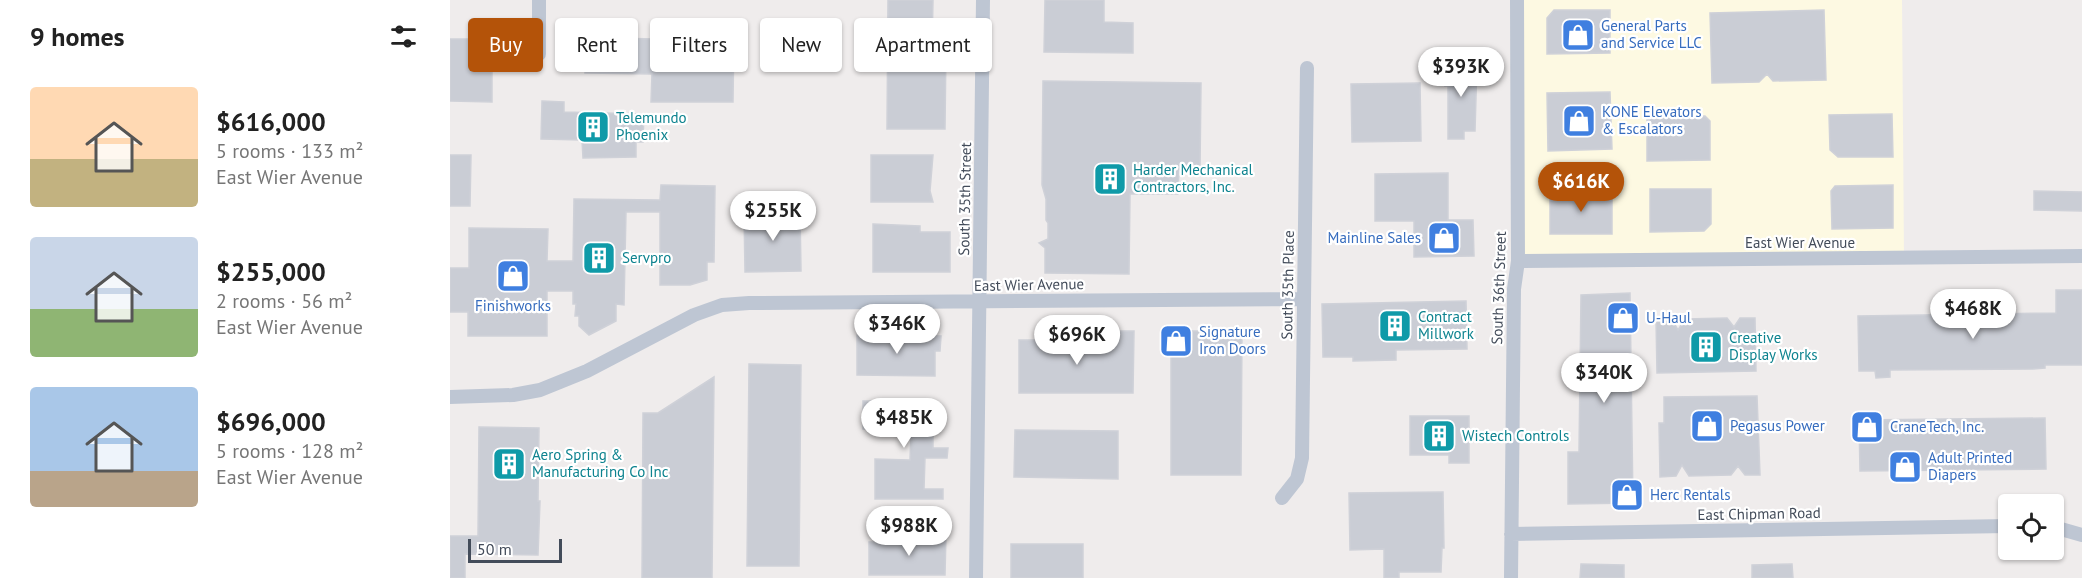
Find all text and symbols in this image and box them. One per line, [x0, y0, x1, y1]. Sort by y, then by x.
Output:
place label: General Parts and Service LLC [1601, 16, 1702, 52]
shop icon: General Parts and Service LLC [1560, 17, 1596, 53]
chip: Buy [468, 18, 543, 72]
chip: Rent [555, 18, 638, 72]
chip: Filters [650, 18, 748, 72]
chip: New [760, 18, 842, 72]
chip: Apartment [854, 18, 992, 72]
text: 9 homes [30, 20, 125, 53]
icon: filters [387, 20, 420, 53]
pin: $393K [1419, 47, 1503, 98]
text: $393K [1432, 53, 1490, 79]
place label: KONE Elevators & Escalators [1602, 102, 1702, 138]
shop icon: KONE Elevators & Escalators [1561, 103, 1597, 139]
text: $616,000 [216, 105, 326, 138]
place label: Telemundo Phoenix [616, 108, 687, 144]
building icon: Telemundo Phoenix [575, 109, 611, 145]
icon: home [78, 111, 150, 183]
text: 5 rooms · 133 m² [216, 138, 363, 164]
street label: South 35th Street [954, 142, 975, 256]
place label: Harder Mechanical Contractors, Inc. [1133, 160, 1254, 196]
building icon: Harder Mechanical Contractors, Inc. [1092, 161, 1128, 197]
pin: $616K [1539, 162, 1623, 213]
text: East Wier Avenue [216, 164, 363, 190]
text: $616K [1552, 168, 1610, 194]
pin: $255K [731, 191, 815, 242]
text: $255K [744, 197, 802, 223]
shop icon: Mainline Sales [1426, 220, 1462, 256]
place label: Mainline Sales [1328, 228, 1421, 247]
street label: South 35th Place [1277, 230, 1298, 340]
street label: South 36th Street [1487, 231, 1510, 345]
street label: East Wier Avenue [1745, 233, 1855, 252]
building icon: Servpro [581, 240, 617, 276]
place label: Servpro [622, 248, 671, 267]
text: $255,000 [216, 255, 326, 288]
shop icon: Finishworks [495, 258, 531, 294]
icon: home [78, 261, 150, 333]
street label: East Wier Avenue [974, 274, 1084, 295]
text: 2 rooms · 56 m² [216, 288, 352, 314]
pin: $468K [1931, 289, 2015, 340]
text: $468K [1944, 295, 2002, 321]
place label: Finishworks [475, 296, 551, 315]
shop icon: U-Haul [1605, 300, 1641, 336]
pin: $346K [855, 304, 939, 355]
place label: Contract Millwork [1418, 307, 1475, 343]
building icon: Contract Millwork [1377, 308, 1413, 344]
place label: U-Haul [1646, 308, 1692, 327]
text: $346K [868, 310, 926, 336]
text: East Wier Avenue [216, 314, 363, 340]
pin: $696K [1035, 315, 1119, 366]
text: $696K [1048, 321, 1106, 347]
place label: Signature Iron Doors [1199, 322, 1266, 358]
shop icon: Signature Iron Doors [1158, 323, 1194, 359]
place label: Creative Display Works [1729, 328, 1818, 364]
building icon: Creative Display Works [1688, 329, 1724, 365]
pin: $340K [1562, 353, 1646, 404]
text: $340K [1575, 359, 1633, 385]
pin: $485K [862, 398, 946, 449]
text: $485K [875, 404, 933, 430]
text: $696,000 [216, 405, 326, 438]
shop icon: Pegasus Power [1689, 408, 1725, 444]
shop icon: CraneTech, Inc. [1849, 409, 1885, 445]
icon: home [78, 411, 150, 483]
place label: Pegasus Power [1730, 416, 1825, 435]
place label: CraneTech, Inc. [1890, 417, 1984, 436]
building icon: Wistech Controls [1421, 418, 1457, 454]
place label: Wistech Controls [1462, 426, 1569, 445]
text: 5 rooms · 128 m² [216, 438, 363, 464]
place label: Aero Spring & Manufacturing Co Inc [532, 445, 669, 481]
building icon: Aero Spring & Manufacturing Co Inc [491, 446, 527, 482]
place label: Adult Printed Diapers [1928, 448, 2012, 484]
shop icon: Adult Printed Diapers [1887, 449, 1923, 485]
text: East Wier Avenue [216, 464, 363, 490]
shop icon: Herc Rentals [1609, 477, 1645, 513]
place label: Herc Rentals [1650, 485, 1730, 504]
map controls [1998, 494, 2064, 560]
button: locate [1998, 494, 2064, 560]
street label: East Chipman Road [1697, 503, 1821, 524]
pin: $988K [867, 506, 951, 557]
text: $988K [880, 512, 938, 538]
scale bar [468, 536, 562, 564]
text: 50 m [477, 539, 512, 559]

